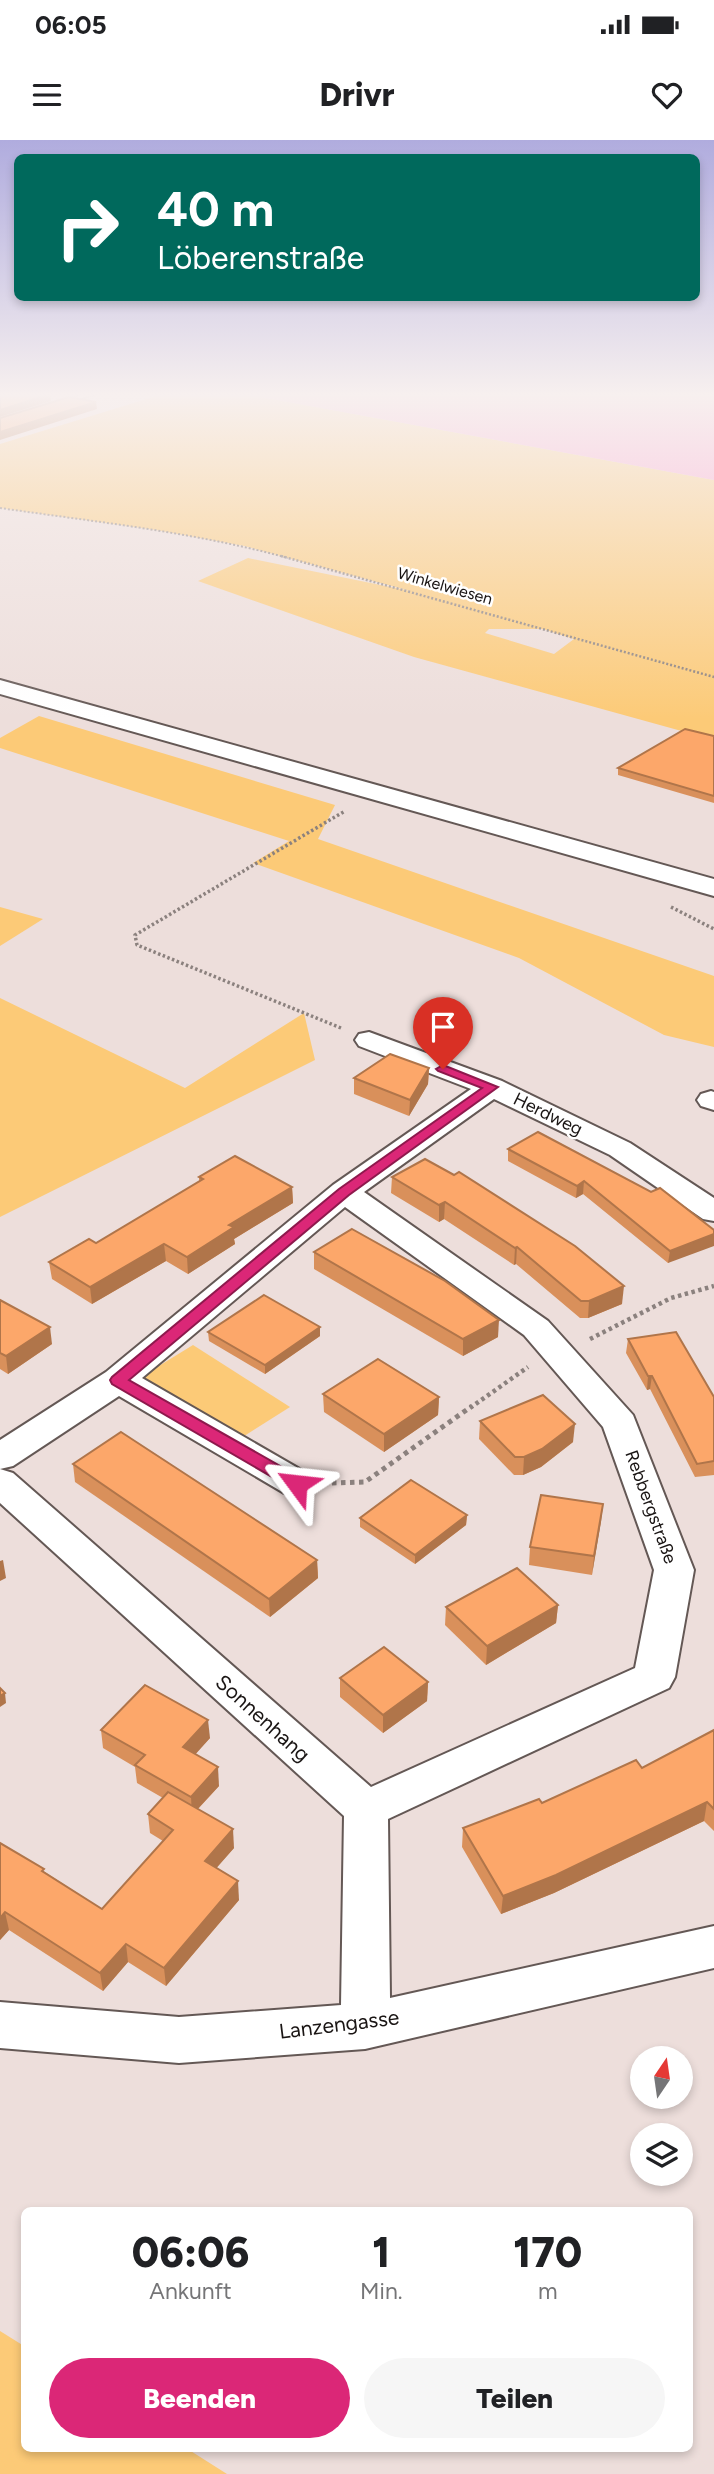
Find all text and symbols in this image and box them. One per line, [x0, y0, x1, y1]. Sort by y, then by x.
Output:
text: 06:05 [35, 9, 107, 41]
icon: menu [28, 76, 66, 114]
text: Drivr [319, 76, 395, 114]
icon: heart [648, 76, 686, 114]
text: 40 m [157, 179, 274, 238]
icon: right [42, 182, 133, 273]
text: Löberenstraße [157, 239, 364, 277]
street label: Winkelwiesen [395, 563, 495, 609]
pin [413, 997, 473, 1069]
icon: arrive [424, 1008, 462, 1046]
street label: Herdweg [510, 1088, 586, 1140]
position arrow [260, 1447, 334, 1521]
street label: Rebbergstraße [620, 1447, 682, 1567]
street label: Sonnenhang [211, 1669, 315, 1767]
street label: Lanzengasse [277, 2004, 401, 2044]
north arrow [630, 2046, 693, 2109]
map controls [630, 2046, 693, 2186]
button: layers [630, 2123, 693, 2186]
text: 06:06 [132, 2227, 249, 2278]
text: 1 [372, 2227, 390, 2278]
text: 170 [513, 2227, 582, 2278]
text: Ankunft [149, 2277, 232, 2305]
text: Min. [360, 2277, 403, 2305]
text: m [538, 2277, 558, 2305]
button: Beenden [49, 2358, 350, 2438]
button: Teilen [364, 2358, 665, 2438]

